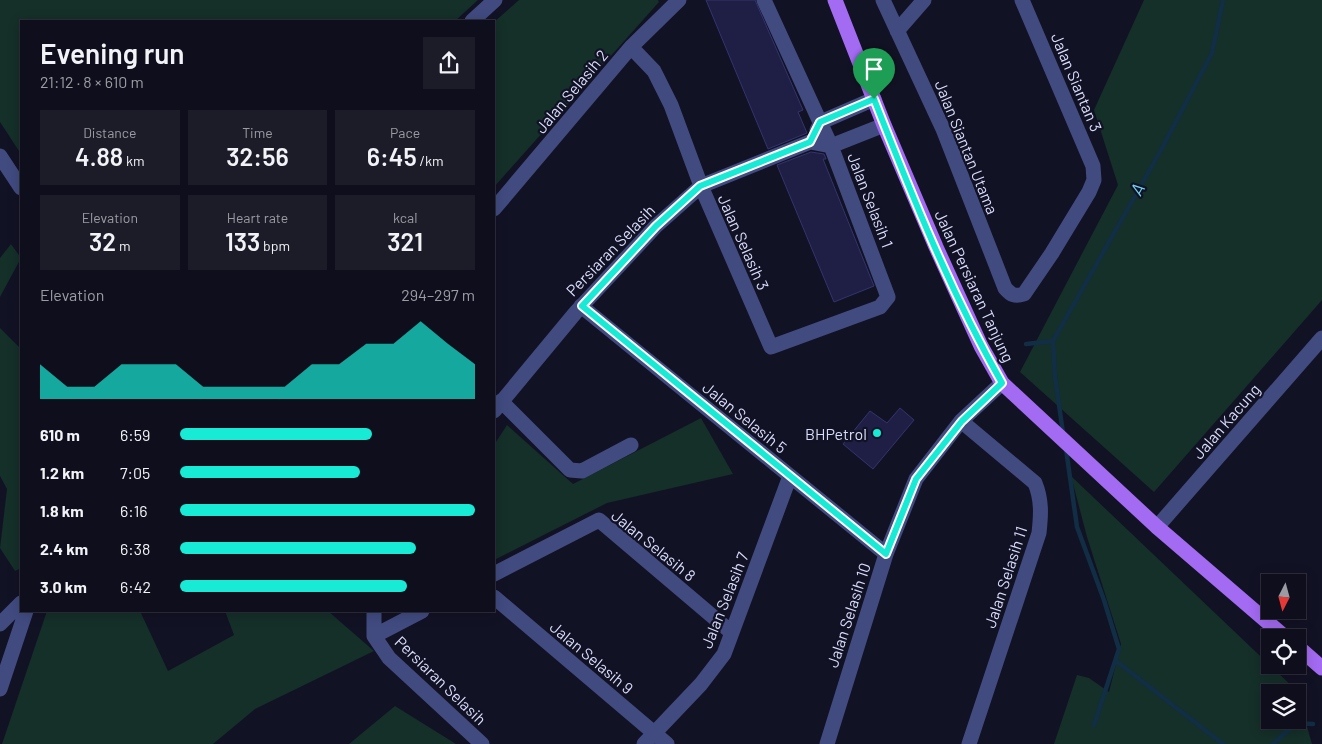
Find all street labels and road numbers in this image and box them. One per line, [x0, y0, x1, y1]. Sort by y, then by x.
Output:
street label: Jalan Siantan 3 [1048, 30, 1106, 134]
street label: Jalan Selasih 2 [531, 45, 611, 137]
street label: Jalan Siantan Utama [931, 77, 1003, 217]
street label: Jalan Selasih 1 [844, 150, 898, 250]
street label: Jalan Selasih 3 [714, 191, 774, 293]
street label: Persiaran Selasih [562, 200, 658, 300]
street label: Jalan Persiaran Tanjung [931, 207, 1019, 365]
street label: Jalan Selasih 5 [699, 377, 791, 457]
street label: Jalan Kacung [1188, 380, 1264, 462]
street label: Jalan Selasih 8 [608, 505, 700, 585]
street label: Jalan Selasih 11 [980, 524, 1030, 630]
street label: Jalan Selasih 7 [696, 549, 752, 651]
street label: Jalan Selasih 10 [822, 560, 874, 670]
street label: Jalan Selasih 9 [547, 617, 637, 697]
street label: Persiaran Selasih [391, 632, 491, 728]

